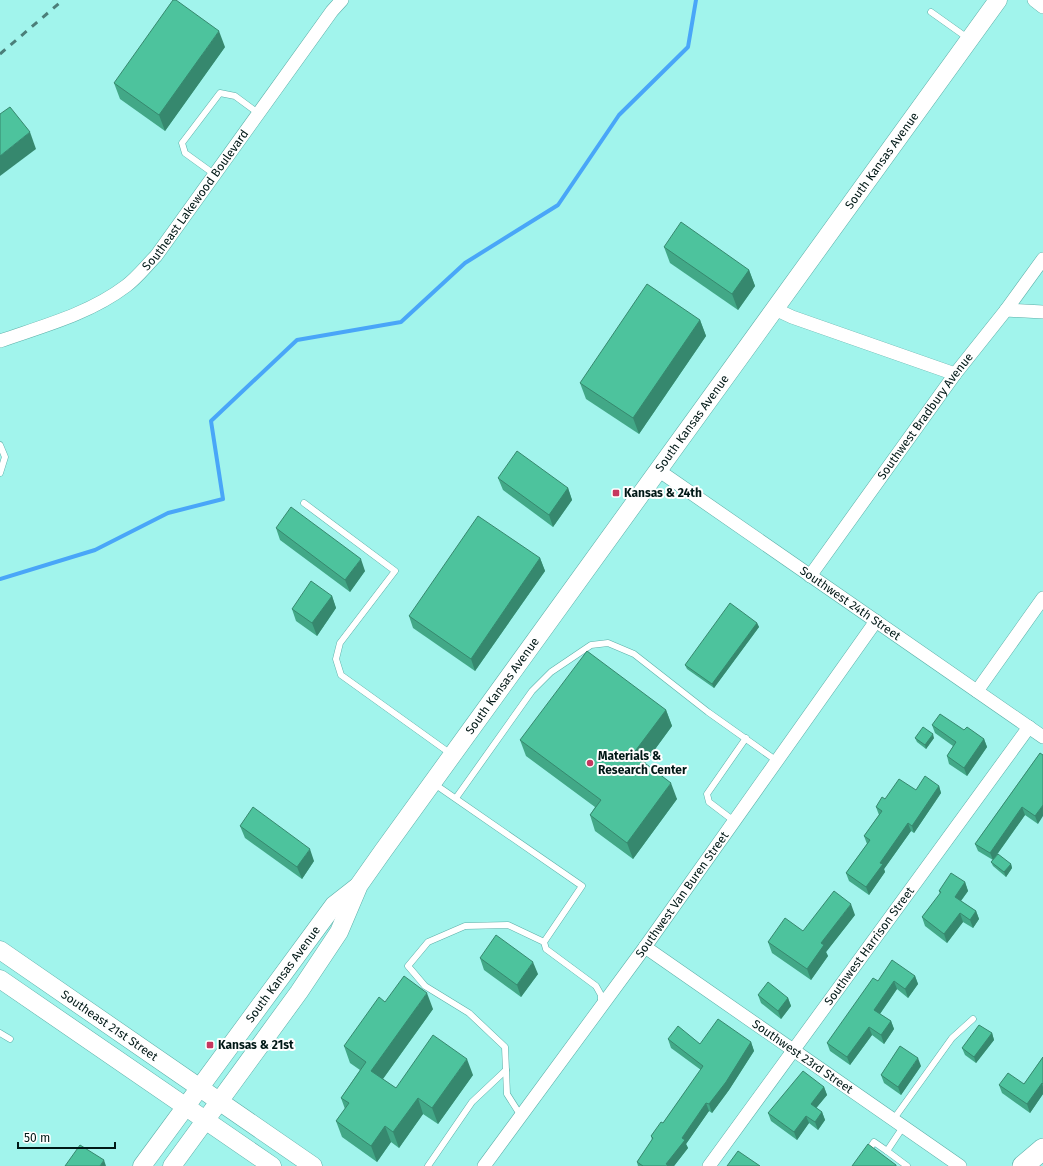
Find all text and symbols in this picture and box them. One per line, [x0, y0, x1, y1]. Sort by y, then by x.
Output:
street label: South Kansas Avenue [842, 109, 922, 212]
street label: Southeast Lakewood Boulevard [139, 127, 251, 273]
street label: Southwest Bradbury Avenue [875, 350, 976, 482]
street label: South Kansas Avenue [652, 372, 732, 474]
place label: Kansas & 24th [624, 486, 702, 500]
marker: Kansas & 24th [611, 488, 621, 498]
street label: Southwest 24th Street [797, 564, 904, 644]
street label: South Kansas Avenue [463, 635, 542, 737]
place label: Materials & Research Center [598, 749, 687, 777]
marker: Materials & Research Center [585, 758, 595, 768]
street label: Southwest Van Buren Street [633, 828, 732, 960]
street label: Southwest Harrison Street [821, 884, 917, 1008]
street label: South Kansas Avenue [243, 923, 323, 1025]
street label: Southeast 21st Street [58, 987, 161, 1064]
street label: Southwest 23rd Street [750, 1017, 856, 1097]
place label: Kansas & 21st [218, 1038, 294, 1052]
marker: Kansas & 21st [205, 1040, 215, 1050]
scale bar [18, 1124, 115, 1150]
text: 50 m [24, 1131, 50, 1145]

